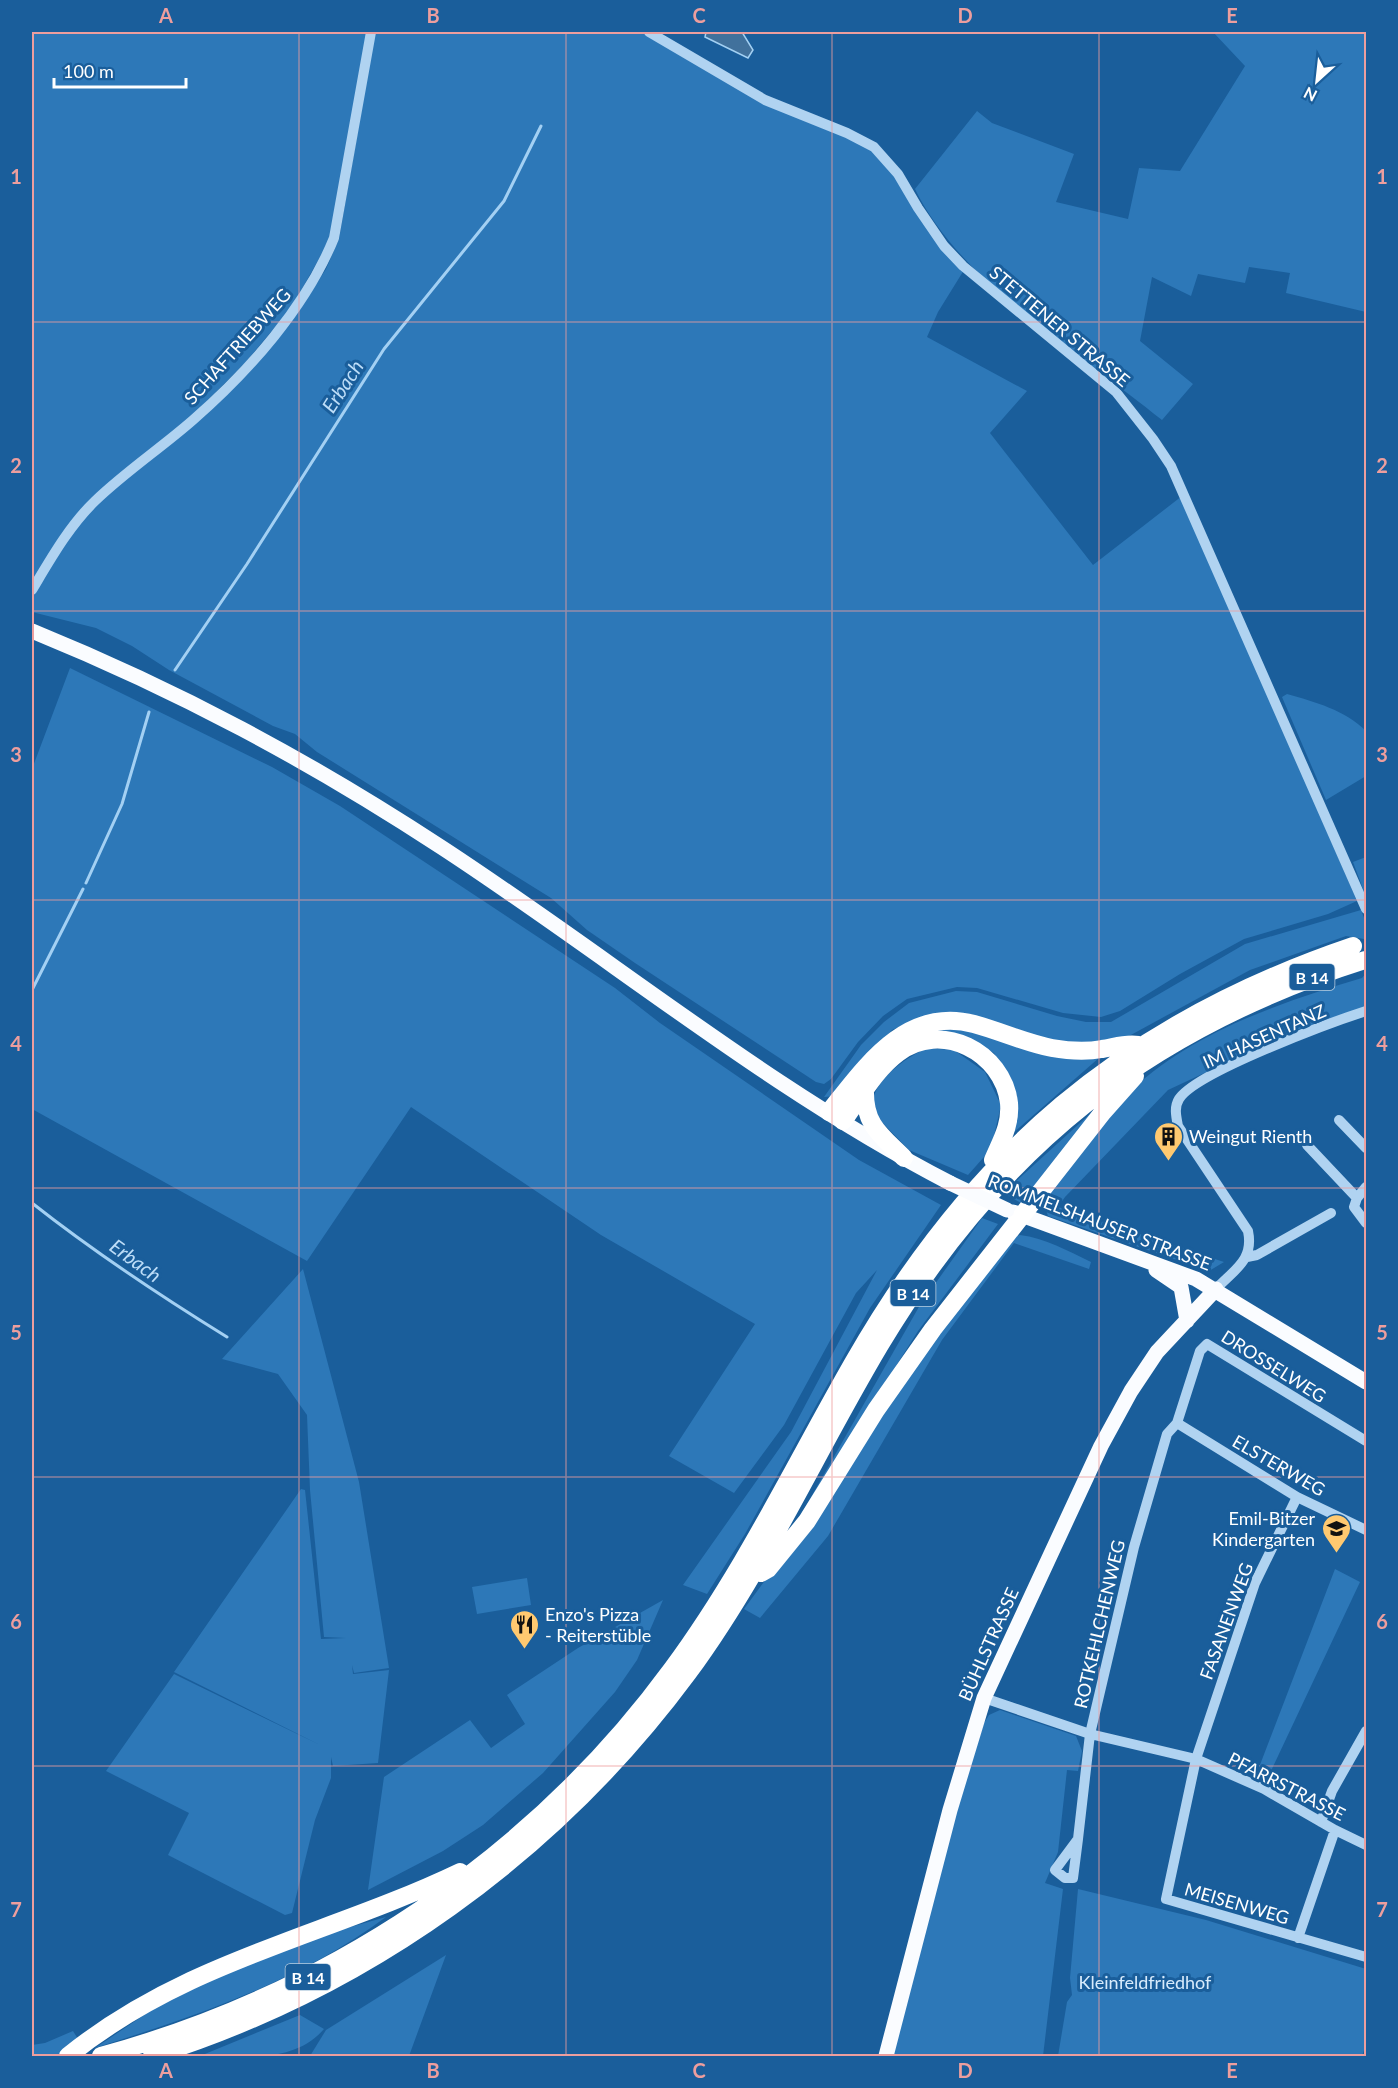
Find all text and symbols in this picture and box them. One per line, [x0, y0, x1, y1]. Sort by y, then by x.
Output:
text: A [158, 3, 173, 27]
text: B [426, 3, 440, 27]
text: C [692, 3, 706, 27]
text: D [957, 3, 973, 27]
text: E [1226, 3, 1238, 27]
scale bar [54, 51, 186, 89]
north arrow [1287, 51, 1347, 111]
text: 100 m [63, 60, 114, 82]
text: N [1300, 84, 1320, 106]
text: 1 [10, 164, 22, 188]
text: 1 [1376, 164, 1388, 188]
street label: STETTENER STRASSE [985, 261, 1135, 391]
street label: SCHAFTRIEBWEG [179, 283, 295, 409]
water label: Erbach [316, 355, 368, 417]
text: 2 [10, 453, 22, 477]
text: 2 [1376, 453, 1388, 477]
text: 3 [10, 742, 22, 766]
text: 3 [1376, 742, 1388, 766]
road number: B 14 [1290, 964, 1334, 990]
street label: IM HASENTANZ [1199, 999, 1329, 1073]
text: 4 [10, 1031, 22, 1055]
text: 4 [1376, 1031, 1388, 1055]
building icon: Weingut Rienth [1152, 1120, 1184, 1162]
place label: Weingut Rienth [1189, 1125, 1312, 1147]
street label: ROMMELSHAUSER STRASSE [985, 1169, 1215, 1275]
water label: Erbach [106, 1233, 166, 1287]
road number: B 14 [890, 1280, 936, 1306]
text: 5 [10, 1320, 22, 1344]
text: 5 [1376, 1320, 1388, 1344]
street label: DROSSELWEG [1218, 1325, 1330, 1407]
street label: ELSTERWEG [1229, 1430, 1329, 1500]
place label: Emil-Bitzer Kindergarten [1212, 1507, 1315, 1550]
school or university icon: Emil-Bitzer Kindergarten [1320, 1512, 1352, 1554]
street label: ROTKEHLCHENWEG [1069, 1538, 1129, 1710]
street label: FASANENWEG [1195, 1560, 1257, 1682]
street label: BÜHLSTRASSE [953, 1584, 1023, 1704]
place label: Enzo's Pizza - Reiterstüble [545, 1603, 651, 1646]
restaurant icon: Enzo's Pizza - Reiterstüble [508, 1608, 540, 1650]
text: 6 [10, 1609, 22, 1633]
text: 6 [1376, 1609, 1388, 1633]
street label: PFARRSTRASSE [1225, 1747, 1349, 1825]
street label: MEISENWEG [1182, 1878, 1292, 1928]
text: 7 [10, 1897, 22, 1921]
text: 7 [1376, 1897, 1388, 1921]
road number: B 14 [286, 1964, 330, 1990]
park label: Kleinfeldfriedhof [1079, 1971, 1212, 1993]
text: A [158, 2058, 173, 2082]
text: B [426, 2058, 440, 2082]
text: C [692, 2058, 706, 2082]
text: D [957, 2058, 973, 2082]
text: E [1226, 2058, 1238, 2082]

